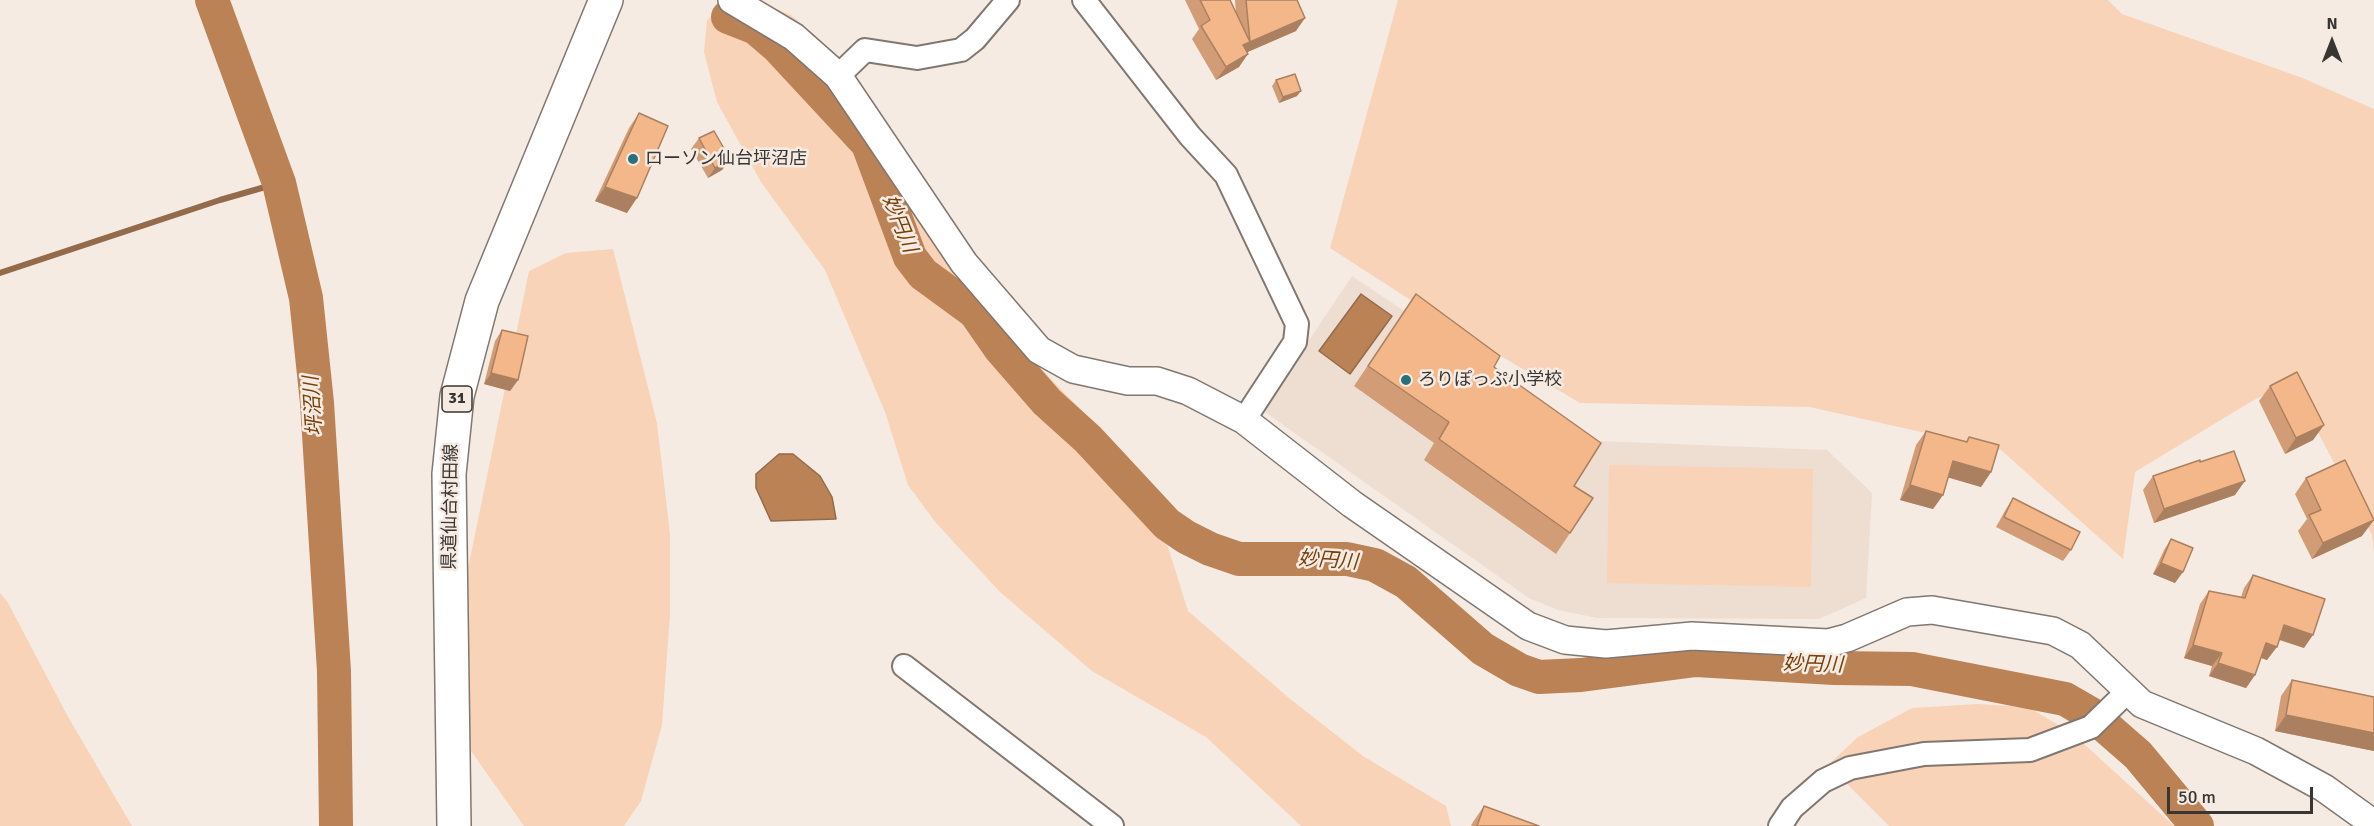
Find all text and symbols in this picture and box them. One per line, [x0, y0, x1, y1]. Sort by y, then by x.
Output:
north arrow [2302, 12, 2362, 72]
text: N [2326, 14, 2338, 34]
place label: ローソン仙台坪沼店 [645, 148, 807, 170]
marker: ローソン仙台坪沼店 [626, 152, 640, 166]
water label: 妙円川 [877, 192, 921, 256]
place label: ろりぽっぷ小学校 [1418, 369, 1562, 391]
marker: ろりぽっぷ小学校 [1399, 373, 1413, 387]
water label: 坪沼川 [300, 375, 328, 437]
road number: 31 [442, 386, 472, 412]
street label: 県道仙台村田線 [439, 444, 463, 570]
water label: 妙円川 [1297, 547, 1359, 575]
water label: 妙円川 [1783, 652, 1843, 678]
scale bar [2170, 775, 2316, 813]
text: 50 m [2178, 786, 2216, 808]

